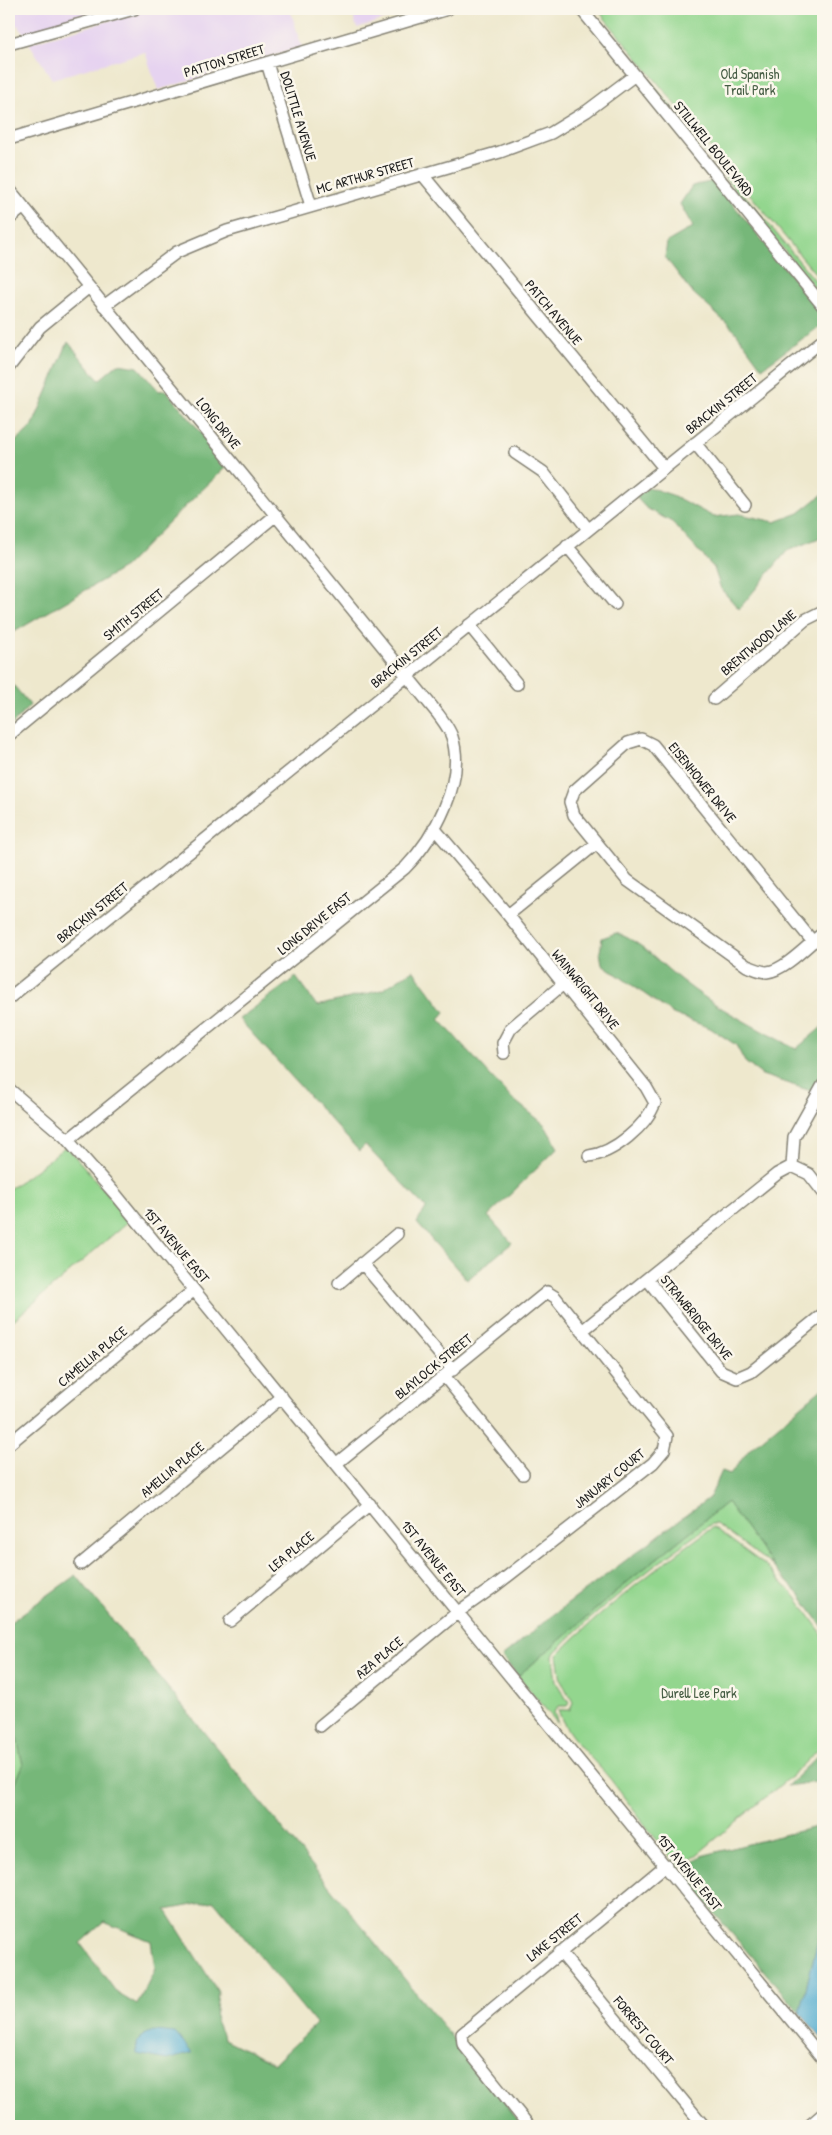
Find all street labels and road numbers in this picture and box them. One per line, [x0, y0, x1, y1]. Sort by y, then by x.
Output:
street label: PATTON STREET [181, 39, 267, 81]
street label: DOLITTLE AVENUE [276, 69, 322, 163]
street label: STILLWELL BOULEVARD [670, 97, 758, 200]
street label: MC ARTHUR STREET [314, 152, 417, 198]
street label: PATCH AVENUE [521, 275, 587, 349]
street label: BRACKIN STREET [681, 368, 761, 438]
street label: LONG DRIVE [193, 393, 245, 453]
street label: SMITH STREET [99, 583, 168, 644]
street label: BRENTWOOD LANE [716, 605, 800, 679]
street label: BRACKIN STREET [366, 622, 446, 692]
street label: EISENHOWER DRIVE [665, 738, 741, 826]
street label: BRACKIN STREET [52, 877, 132, 947]
street label: LONG DRIVE EAST [273, 887, 355, 959]
street label: WAINWRIGHT DRIVE [548, 945, 624, 1033]
street label: 1ST AVENUE EAST [140, 1203, 214, 1287]
street label: STRAWBRIDGE DRIVE [657, 1270, 737, 1364]
street label: CAMELLIA PLACE [53, 1321, 131, 1391]
street label: BLAYLOCK STREET [390, 1329, 476, 1403]
street label: AMELLIA PLACE [136, 1437, 208, 1501]
street label: JANUARY COURT [570, 1443, 649, 1512]
street label: 1ST AVENUE EAST [397, 1516, 471, 1600]
street label: LEA PLACE [264, 1526, 318, 1576]
street label: AZA PLACE [351, 1632, 407, 1682]
street label: 1ST AVENUE EAST [653, 1830, 727, 1914]
street label: LAKE STREET [522, 1908, 586, 1965]
street label: FORREST COURT [609, 1991, 679, 2069]

